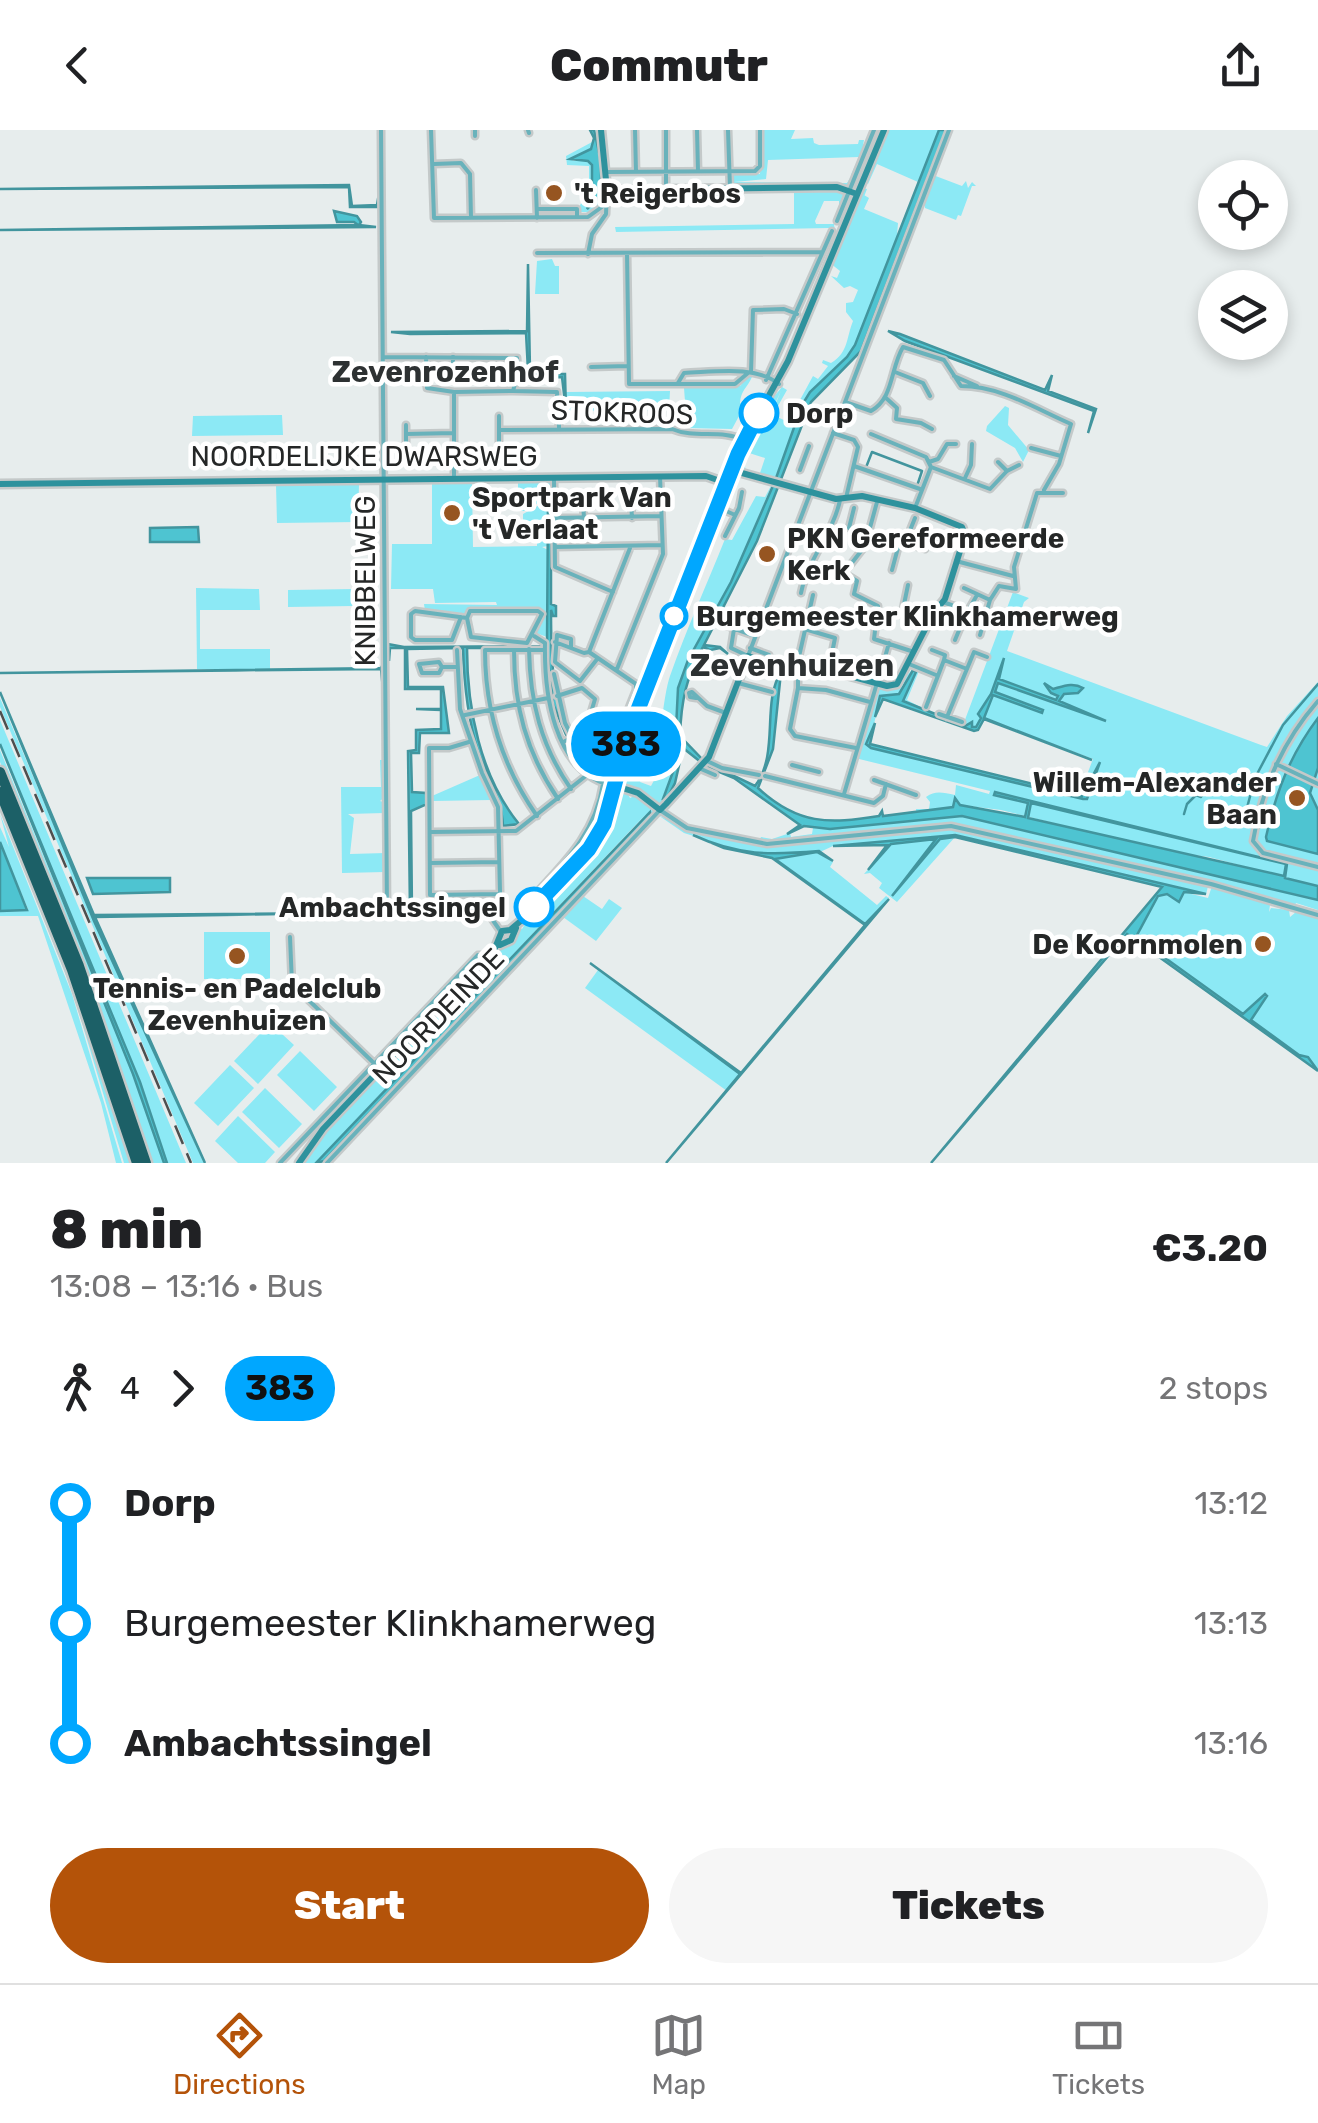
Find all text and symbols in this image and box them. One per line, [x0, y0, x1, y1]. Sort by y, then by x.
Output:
icon: back [50, 38, 105, 93]
icon: share [1213, 38, 1268, 93]
text: Commutr [550, 39, 768, 92]
map controls [1198, 160, 1288, 360]
button: locate [1198, 160, 1288, 250]
place label: 't Reigerbos [574, 177, 741, 210]
marker: 't Reigerbos [543, 182, 565, 204]
button: layers [1198, 270, 1288, 360]
district label: Zevenrozenhof [331, 354, 559, 390]
street label: STOKROOS [550, 394, 694, 431]
marker: Dorp [740, 394, 778, 432]
place label: Dorp [786, 397, 854, 430]
street label: NOORDELIJKE DWARSWEG [190, 440, 538, 473]
place label: Sportpark Van 't Verlaat [472, 481, 672, 546]
street label: KNIBBELWEG [349, 495, 382, 667]
marker: Sportpark Van 't Verlaat [441, 502, 463, 524]
place label: PKN Gereformeerde Kerk [787, 522, 1064, 587]
marker: PKN Gereformeerde Kerk [756, 543, 778, 565]
place label: Burgemeester Klinkhamerweg [696, 600, 1119, 633]
marker: Burgemeester Klinkhamerweg [661, 603, 687, 629]
district label: Zevenhuizen [690, 646, 894, 684]
line badge: 383 [568, 712, 684, 776]
text: 383 [591, 723, 661, 765]
place label: Willem-Alexander Baan [1033, 766, 1277, 831]
marker: Willem-Alexander Baan [1286, 787, 1308, 809]
marker: Ambachtssingel [515, 888, 553, 926]
place label: Ambachtssingel [279, 891, 506, 924]
place label: De Koornmolen [1032, 928, 1243, 961]
marker: De Koornmolen [1252, 933, 1274, 955]
street label: NOORDEINDE [366, 942, 511, 1091]
marker: Tennis- en Padelclub Zevenhuizen [226, 945, 248, 967]
place label: Tennis- en Padelclub Zevenhuizen [93, 972, 381, 1037]
text: 8 min [50, 1197, 203, 1262]
text: €3.20 [1152, 1225, 1268, 1271]
text: 13:08 – 13:16 · Bus [50, 1267, 323, 1305]
icon: walk [50, 1361, 105, 1416]
icon: forward [155, 1361, 210, 1416]
text: 383 [245, 1367, 315, 1409]
text: 4 [120, 1369, 140, 1407]
text: 2 stops [1159, 1369, 1268, 1407]
text: Dorp [124, 1480, 216, 1526]
text: 13:12 [1194, 1484, 1268, 1522]
text: Burgemeester Klinkhamerweg [124, 1600, 656, 1646]
text: 13:13 [1194, 1604, 1268, 1642]
text: Ambachtssingel [124, 1720, 432, 1766]
text: 13:16 [1194, 1724, 1268, 1762]
button: Start [50, 1848, 649, 1963]
button: Tickets [669, 1848, 1268, 1963]
tab: Directions [173, 2008, 306, 2101]
tab: Map [651, 2008, 706, 2101]
tab: Tickets [1052, 2008, 1145, 2101]

